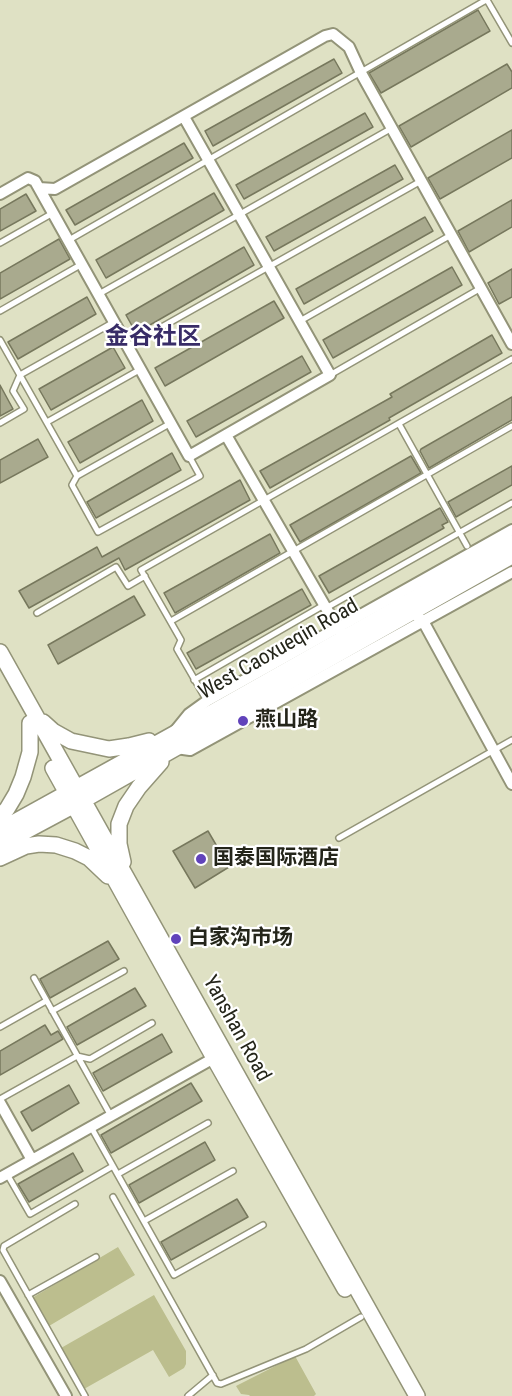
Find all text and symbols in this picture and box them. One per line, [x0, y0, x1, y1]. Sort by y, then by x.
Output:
district label: 金谷社区 [105, 324, 201, 352]
street label: West Caoxueqin Road [195, 594, 363, 706]
place label: 燕山路 [255, 708, 318, 734]
marker: 燕山路 [236, 714, 250, 728]
place label: 国泰国际酒店 [213, 846, 339, 872]
marker: 国泰国际酒店 [194, 852, 208, 866]
place label: 白家沟市场 [188, 926, 293, 952]
marker: 白家沟市场 [169, 932, 183, 946]
street label: Yanshan Road [197, 972, 275, 1086]

